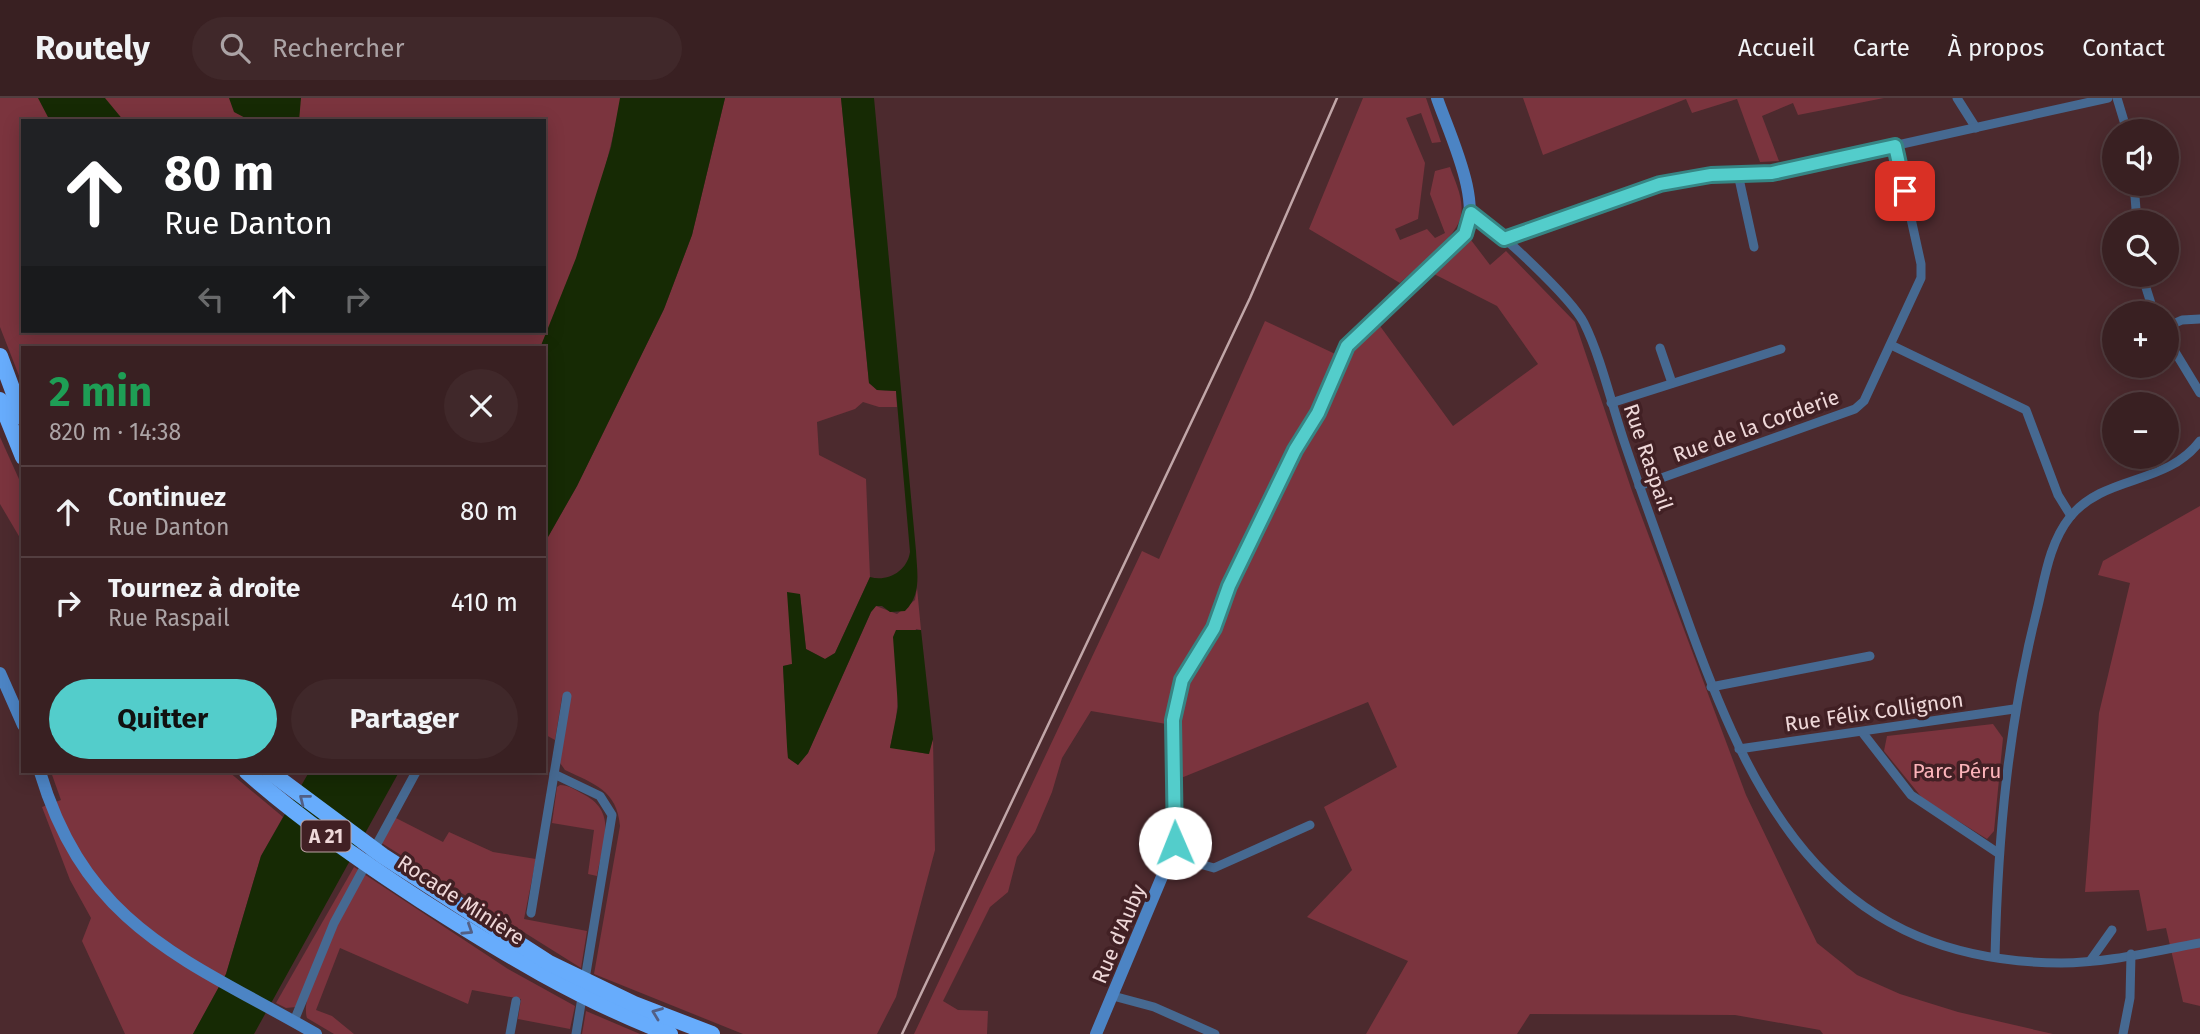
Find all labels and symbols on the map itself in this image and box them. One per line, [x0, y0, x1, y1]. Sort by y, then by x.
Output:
pin [1875, 161, 1935, 221]
street label: Rue de la Corderie [1669, 384, 1843, 468]
street label: Rue Raspail [1618, 400, 1678, 514]
street label: Rue Félix Collignon [1783, 687, 1965, 737]
park label: Parc Péru [1913, 758, 2001, 784]
one-way arrow [299, 795, 311, 808]
position arrow [1138, 806, 1212, 880]
road number: A 21 [302, 820, 350, 852]
street label: Rocade Minière [393, 849, 529, 951]
street label: Rue d'Auby [1086, 880, 1152, 988]
one-way arrow [461, 922, 474, 935]
one-way arrow [651, 1008, 663, 1022]

